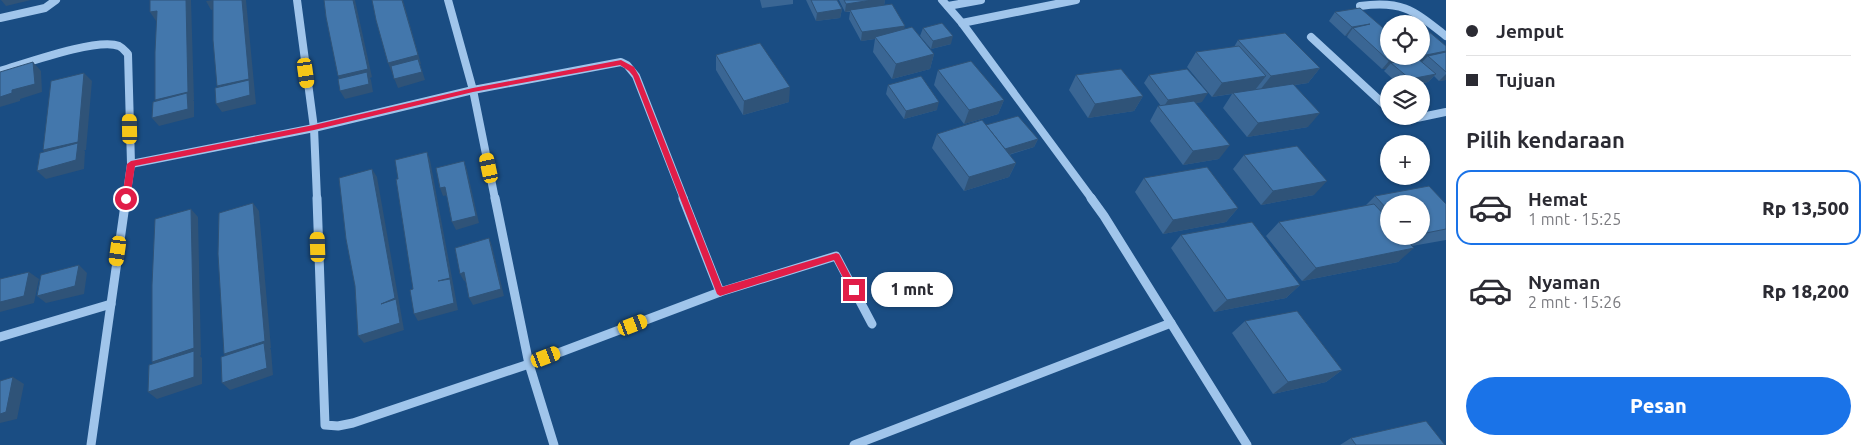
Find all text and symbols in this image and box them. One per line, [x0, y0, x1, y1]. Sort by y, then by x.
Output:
map controls [1380, 15, 1430, 245]
button: locate [1380, 15, 1430, 65]
text: Jemput [1496, 20, 1564, 42]
car [296, 57, 315, 89]
text: Tujuan [1496, 69, 1556, 91]
button: layers [1380, 75, 1430, 125]
car [122, 114, 137, 144]
text: Pilih kendaraan [1466, 127, 1625, 152]
button: + [1380, 135, 1430, 185]
car [478, 152, 499, 184]
icon: car [1468, 185, 1513, 230]
route start [115, 188, 137, 210]
text: Hemat [1528, 188, 1588, 210]
button: − [1380, 195, 1430, 245]
text: Rp 13,500 [1762, 197, 1849, 219]
text: 1 mnt · 15:25 [1528, 210, 1621, 228]
car [309, 232, 326, 262]
car [108, 235, 127, 267]
icon: car [1468, 268, 1513, 313]
text: Nyaman [1528, 271, 1600, 293]
callout: 1 mnt [872, 272, 954, 308]
route end [843, 279, 865, 301]
text: 1 mnt [890, 280, 934, 298]
text: Rp 18,200 [1762, 280, 1849, 302]
text: 2 mnt · 15:26 [1528, 293, 1621, 311]
car [616, 313, 649, 337]
car [529, 345, 562, 369]
button: Pesan [1466, 377, 1851, 435]

